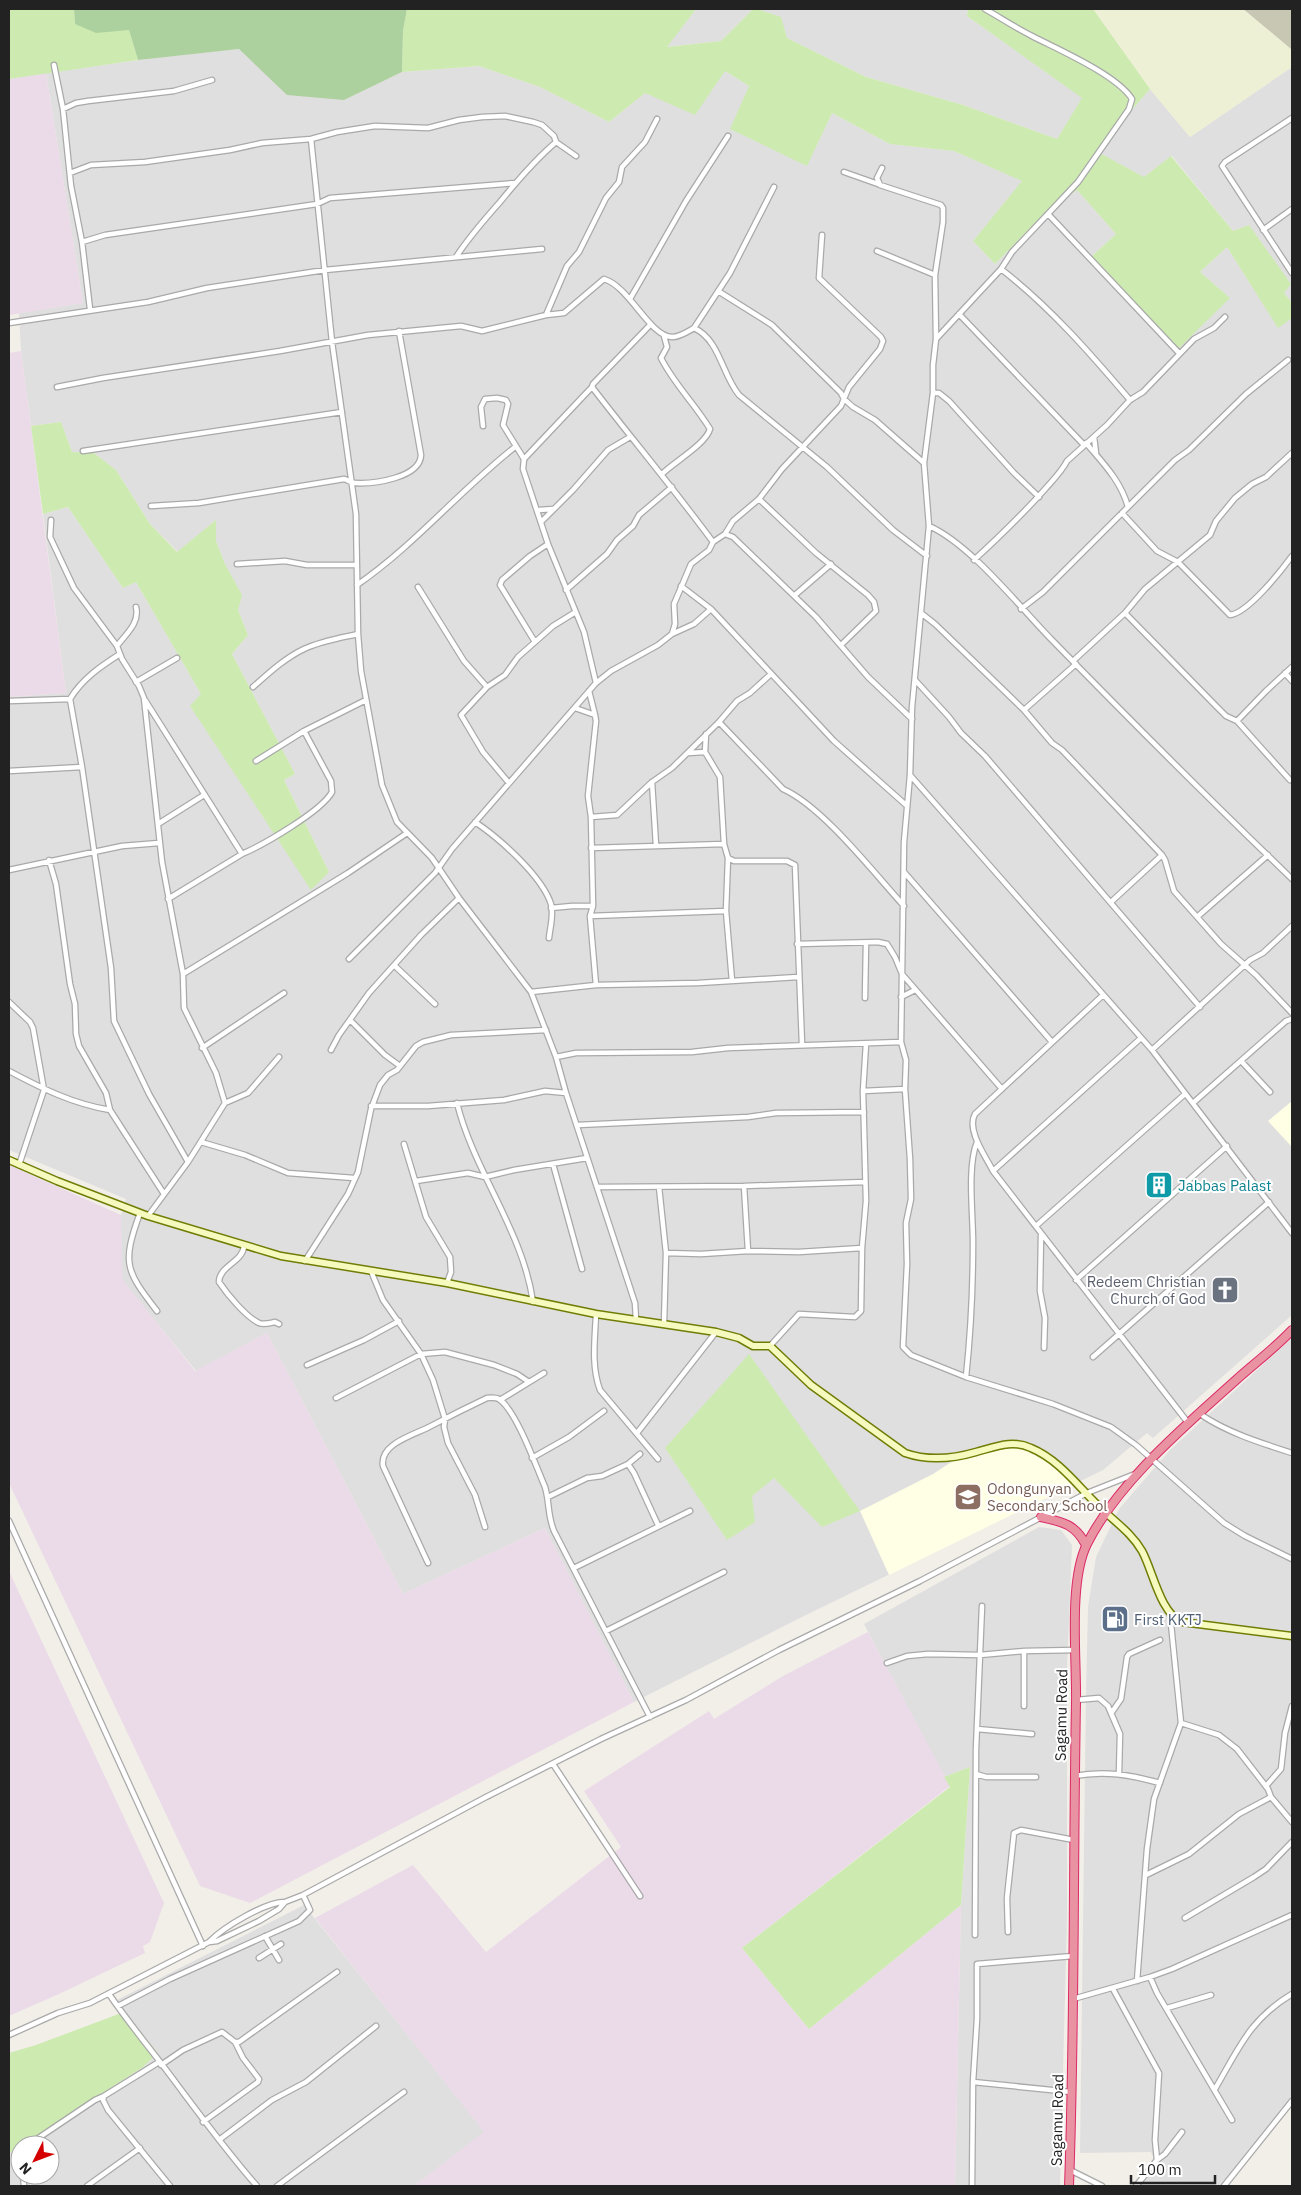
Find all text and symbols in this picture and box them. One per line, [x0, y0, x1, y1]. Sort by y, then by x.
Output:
building icon: Jabbas Palast [1144, 1170, 1174, 1200]
place label: Jabbas Palast [1178, 1176, 1271, 1195]
place label: Redeem Christian Church of God [1087, 1272, 1206, 1308]
church icon: Redeem Christian Church of God [1210, 1275, 1240, 1305]
place label: Odongunyan Secondary School [987, 1479, 1107, 1515]
school or university icon: Odongunyan Secondary School [953, 1482, 983, 1512]
fuel station icon: First KKTJ [1100, 1604, 1130, 1634]
place label: First KKTJ [1134, 1610, 1202, 1629]
street label: Sagamu Road [1051, 1669, 1071, 1761]
street label: Sagamu Road [1047, 2074, 1067, 2166]
north arrow [10, 2135, 60, 2185]
scale bar [1131, 2152, 1215, 2184]
text: N [15, 2159, 35, 2178]
text: 100 m [1138, 2160, 1182, 2179]

